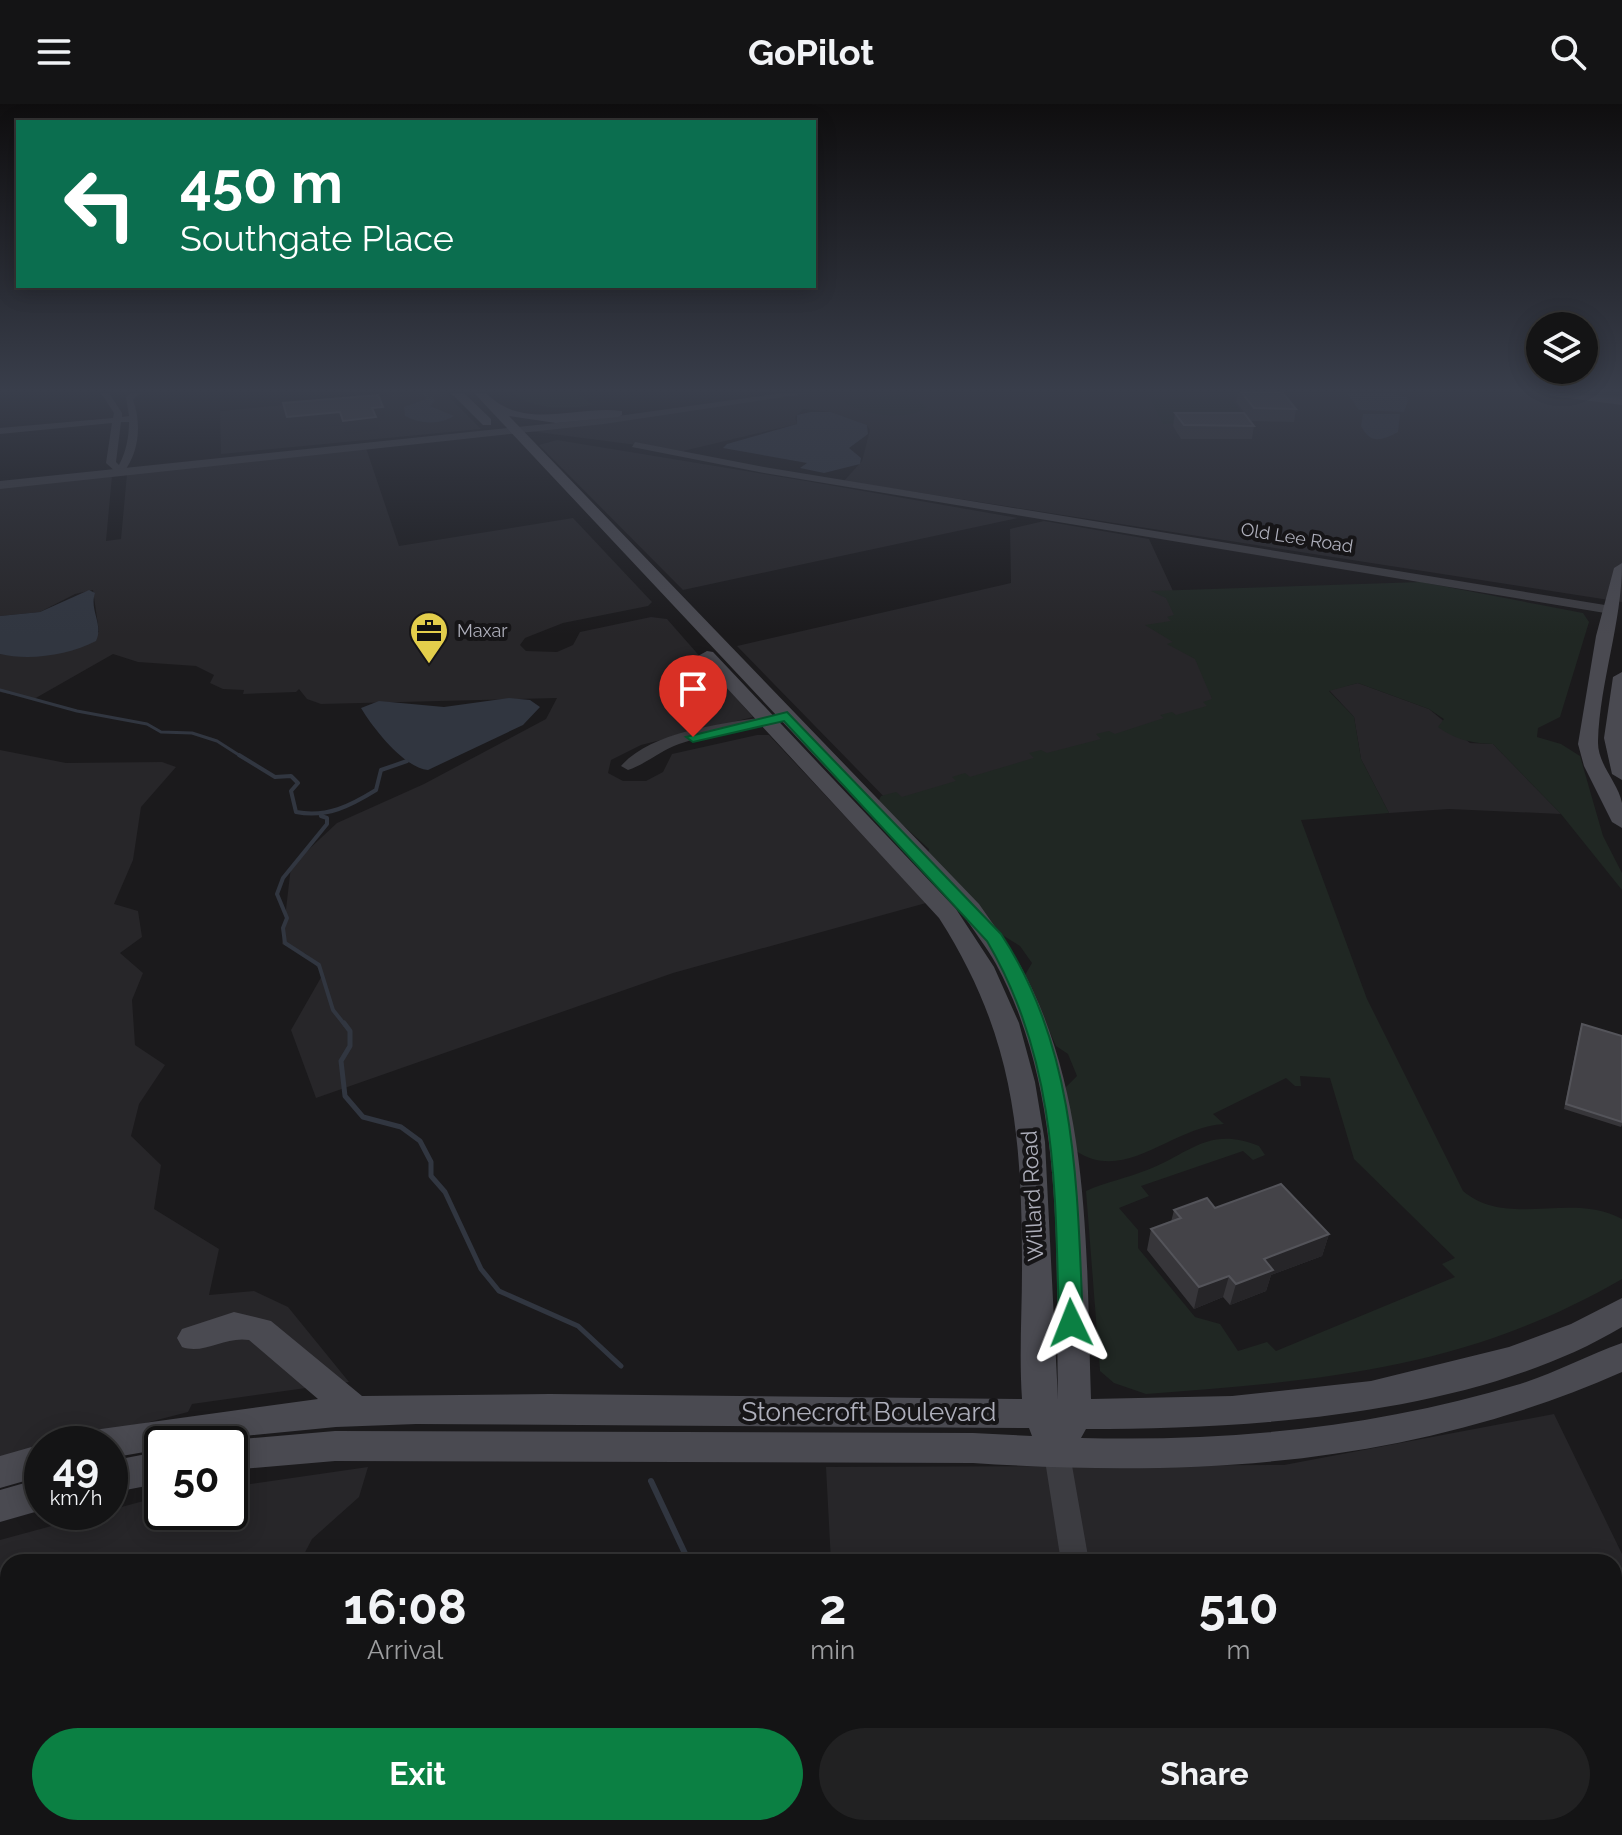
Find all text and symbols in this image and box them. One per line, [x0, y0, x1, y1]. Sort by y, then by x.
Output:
icon: menu [32, 30, 76, 74]
icon: search [1546, 30, 1590, 74]
text: GoPilot [748, 31, 874, 73]
text: 450 m [180, 150, 343, 216]
icon: left [48, 152, 152, 256]
text: Southgate Place [180, 217, 454, 259]
map controls [1526, 312, 1598, 384]
button: layers [1526, 312, 1598, 384]
street label: Old Lee Road [1239, 518, 1355, 557]
office icon: Maxar [408, 610, 450, 665]
place label: Maxar [457, 620, 508, 641]
pin [659, 655, 727, 737]
icon: arrive [671, 667, 715, 711]
street label: Willard Road [1016, 1130, 1048, 1262]
position arrow [1029, 1281, 1113, 1365]
street label: Stonecroft Boulevard [742, 1397, 996, 1427]
speed limit sign: 50 [144, 1426, 248, 1530]
text: 49 [53, 1444, 99, 1491]
text: km/h [50, 1486, 102, 1510]
text: 16:08 [344, 1579, 467, 1635]
text: 2 [819, 1579, 846, 1635]
text: 510 [1199, 1579, 1278, 1635]
text: Arrival [367, 1635, 443, 1665]
text: min [810, 1635, 855, 1665]
text: m [1227, 1635, 1250, 1665]
button: Exit [32, 1728, 803, 1820]
button: Share [819, 1728, 1590, 1820]

